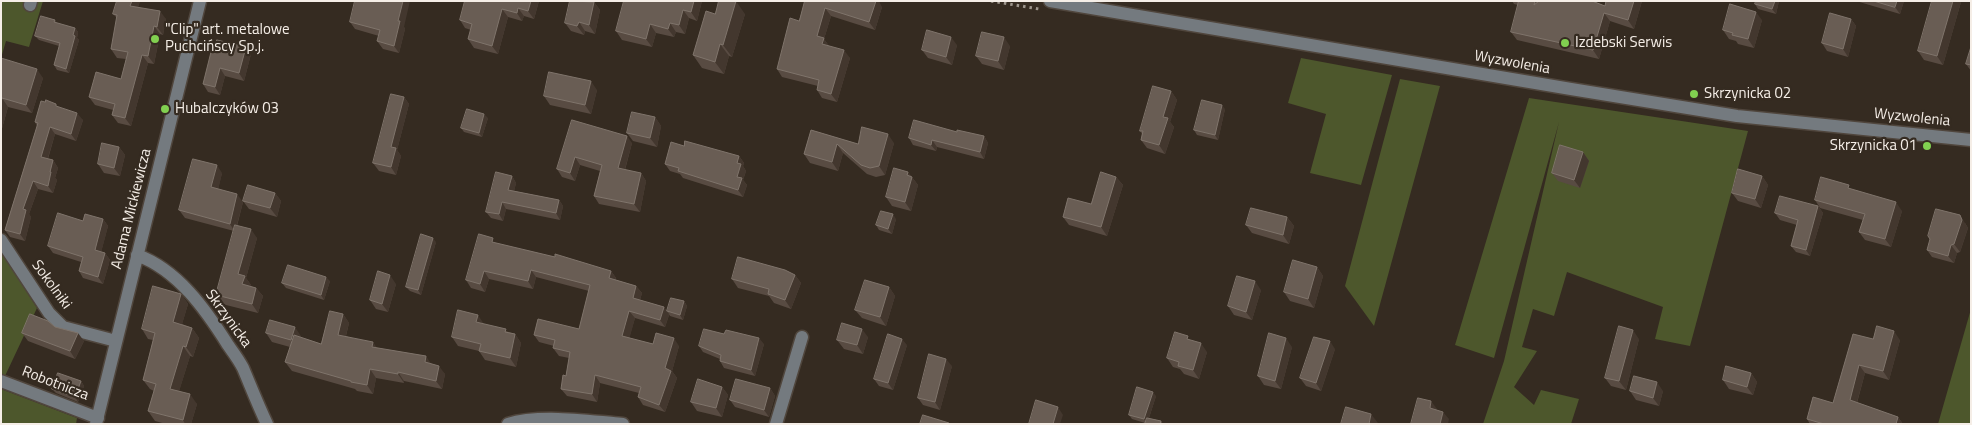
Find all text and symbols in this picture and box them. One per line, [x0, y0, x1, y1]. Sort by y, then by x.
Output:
place label: "Clip" art. metalowe Puchcińscy Sp.j. [165, 21, 290, 56]
marker: "Clip" art. metalowe Puchcińscy Sp.j. [149, 33, 161, 45]
place label: Izdebski Serwis [1575, 34, 1672, 52]
marker: Izdebski Serwis [1559, 37, 1571, 49]
street label: Wyzwolenia [1473, 47, 1551, 79]
place label: Skrzynicka 02 [1704, 85, 1791, 103]
marker: Skrzynicka 02 [1688, 88, 1700, 100]
place label: Hubalczyków 03 [175, 100, 279, 118]
marker: Hubalczyków 03 [159, 103, 171, 115]
street label: Wyzwolenia [1873, 105, 1951, 131]
place label: Skrzynicka 01 [1830, 137, 1917, 155]
marker: Skrzynicka 01 [1921, 140, 1933, 152]
street label: Adama Mickiewicza [108, 147, 156, 271]
street label: Sokolniki [27, 257, 75, 313]
street label: Skrzynicka [201, 287, 255, 351]
street label: Robotnicza [19, 363, 91, 405]

